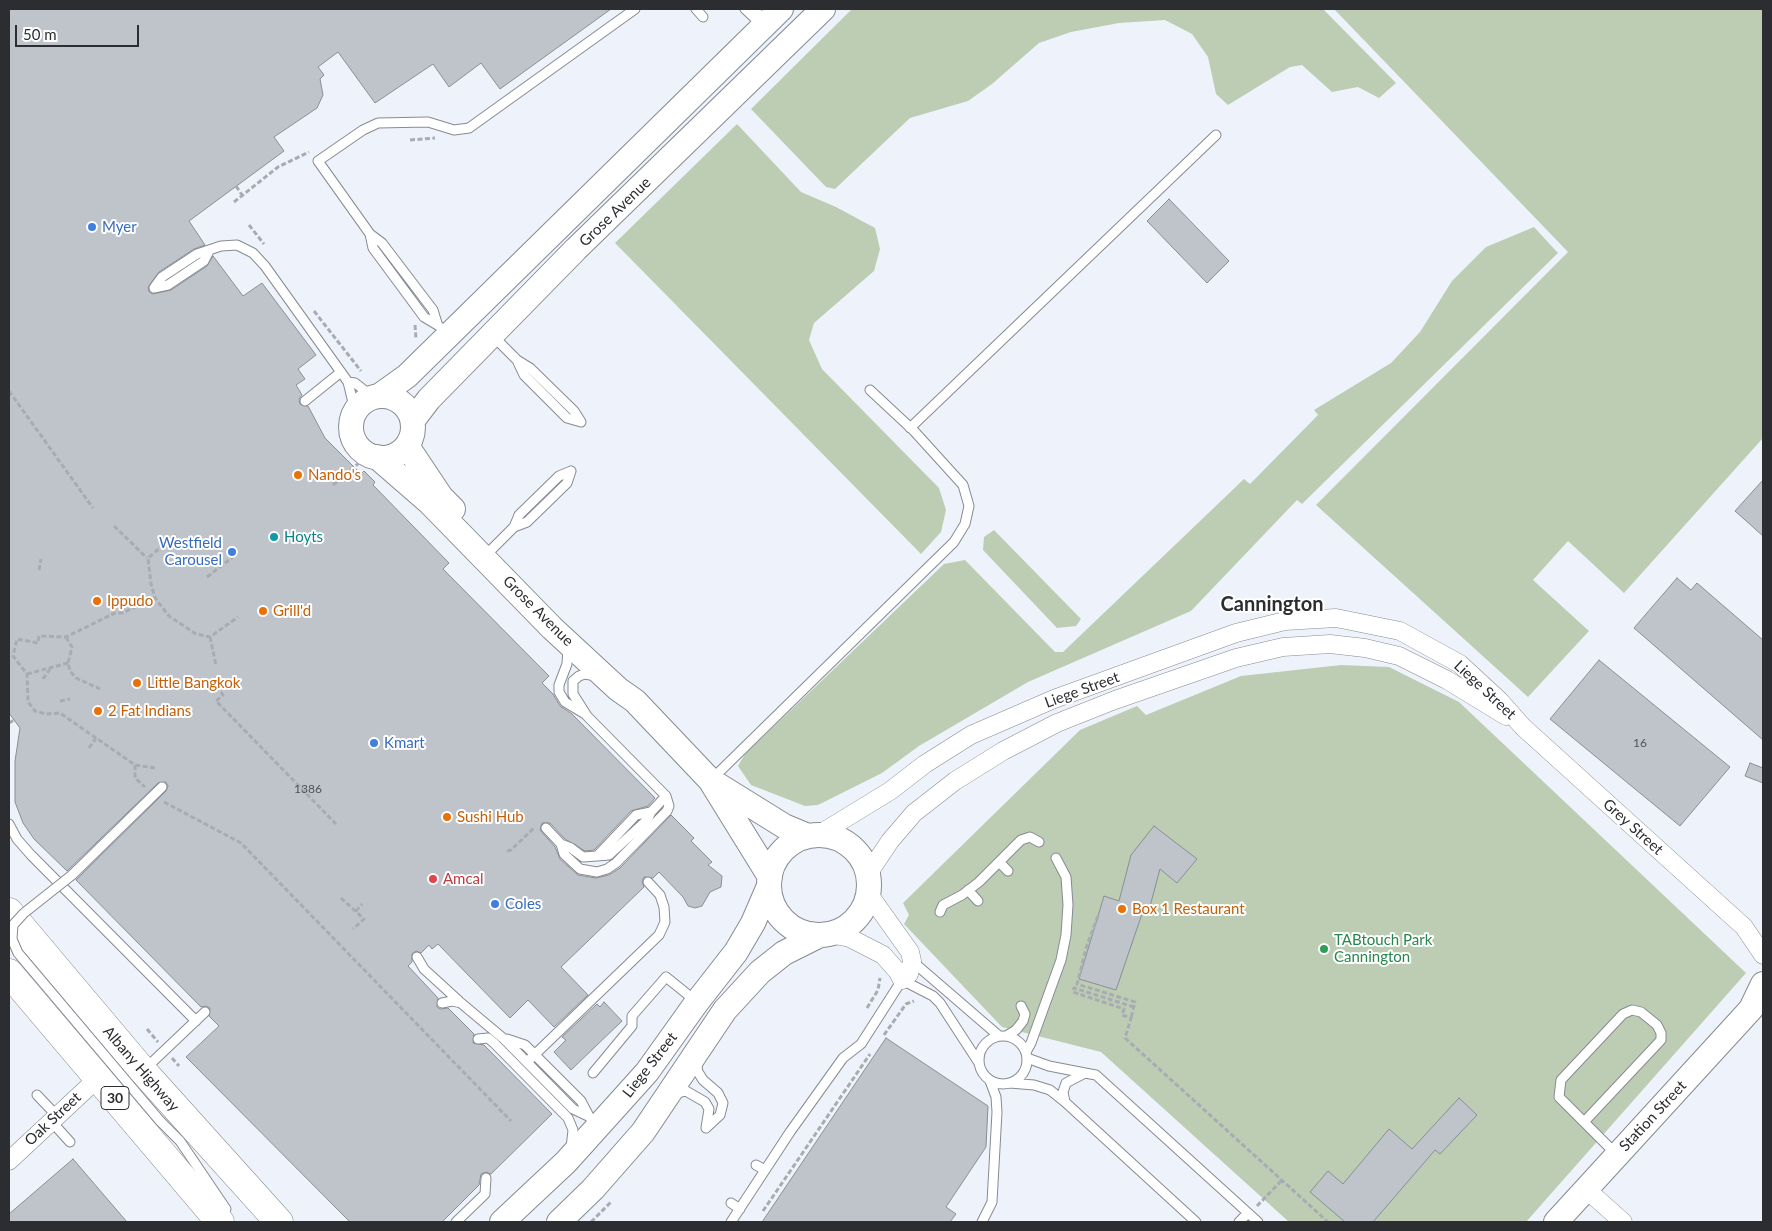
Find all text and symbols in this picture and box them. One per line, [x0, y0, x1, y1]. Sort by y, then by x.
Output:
scale bar [18, 15, 141, 47]
text: 50 m [23, 25, 57, 43]
street label: Grose Avenue [576, 173, 654, 251]
place label: Myer [102, 218, 137, 236]
marker: Myer [86, 221, 98, 233]
place label: Nando's [308, 466, 361, 484]
marker: Nando's [292, 469, 304, 481]
place label: Hoyts [284, 528, 323, 546]
marker: Hoyts [268, 531, 280, 543]
place label: Westfield Carousel [159, 534, 222, 569]
marker: Westfield Carousel [226, 546, 238, 558]
street label: Grose Avenue [499, 572, 577, 650]
place label: Ippudo [107, 592, 153, 610]
district label: Cannington [1221, 593, 1323, 617]
marker: Ippudo [91, 595, 103, 607]
place label: Grill'd [273, 602, 311, 620]
marker: Grill'd [257, 605, 269, 617]
street label: Liege Street [1450, 657, 1520, 723]
street label: Liege Street [1042, 668, 1122, 712]
place label: Little Bangkok [147, 674, 240, 692]
marker: Little Bangkok [131, 677, 143, 689]
place label: 2 Fat Indians [108, 702, 191, 720]
marker: 2 Fat Indians [92, 705, 104, 717]
place label: Kmart [384, 734, 425, 752]
house number: 16 [1633, 736, 1647, 750]
marker: Kmart [368, 737, 380, 749]
house number: 1386 [294, 782, 322, 796]
street label: Grey Street [1599, 795, 1667, 859]
place label: Sushi Hub [457, 808, 524, 826]
marker: Sushi Hub [441, 811, 453, 823]
place label: Amcal [443, 870, 484, 888]
marker: Amcal [427, 873, 439, 885]
place label: Coles [505, 895, 541, 913]
marker: Coles [489, 898, 501, 910]
place label: Box 1 Restaurant [1132, 900, 1245, 918]
marker: Box 1 Restaurant [1116, 903, 1128, 915]
place label: TABtouch Park Cannington [1334, 931, 1432, 966]
marker: TABtouch Park Cannington [1318, 943, 1330, 955]
street label: Albany Highway [99, 1023, 183, 1115]
street label: Liege Street [619, 1029, 681, 1101]
street label: Station Street [1616, 1077, 1690, 1155]
road number: 30 [101, 1086, 129, 1110]
street label: Oak Street [21, 1088, 85, 1150]

